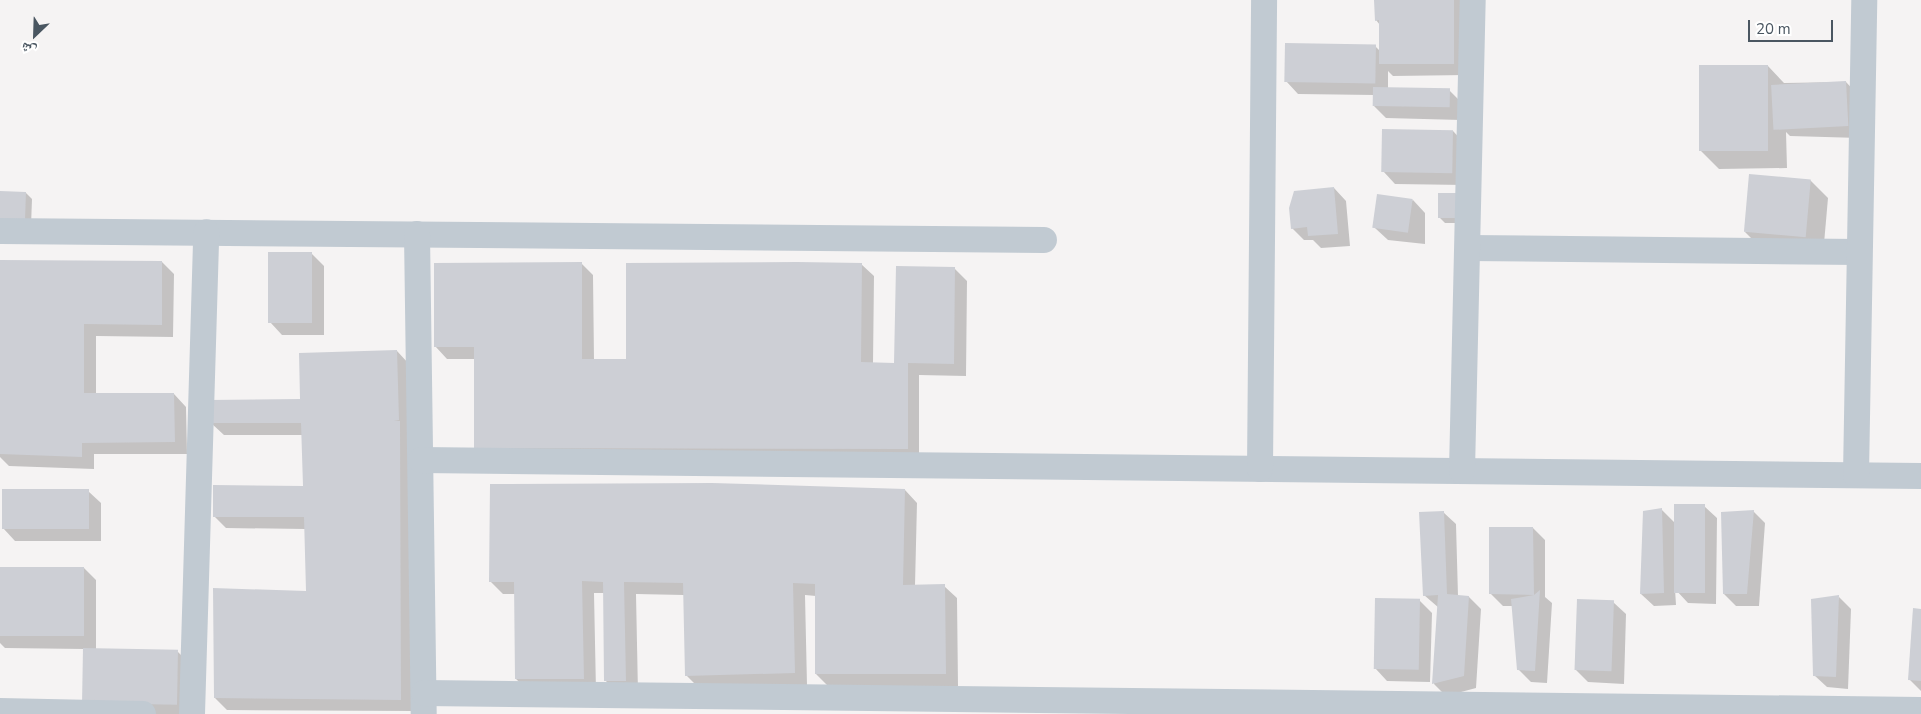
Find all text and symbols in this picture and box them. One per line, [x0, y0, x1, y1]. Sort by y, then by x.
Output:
north arrow [10, 10, 60, 60]
scale bar [1751, 10, 1836, 42]
text: 20 m [1756, 19, 1791, 39]
text: ش [18, 37, 39, 61]

